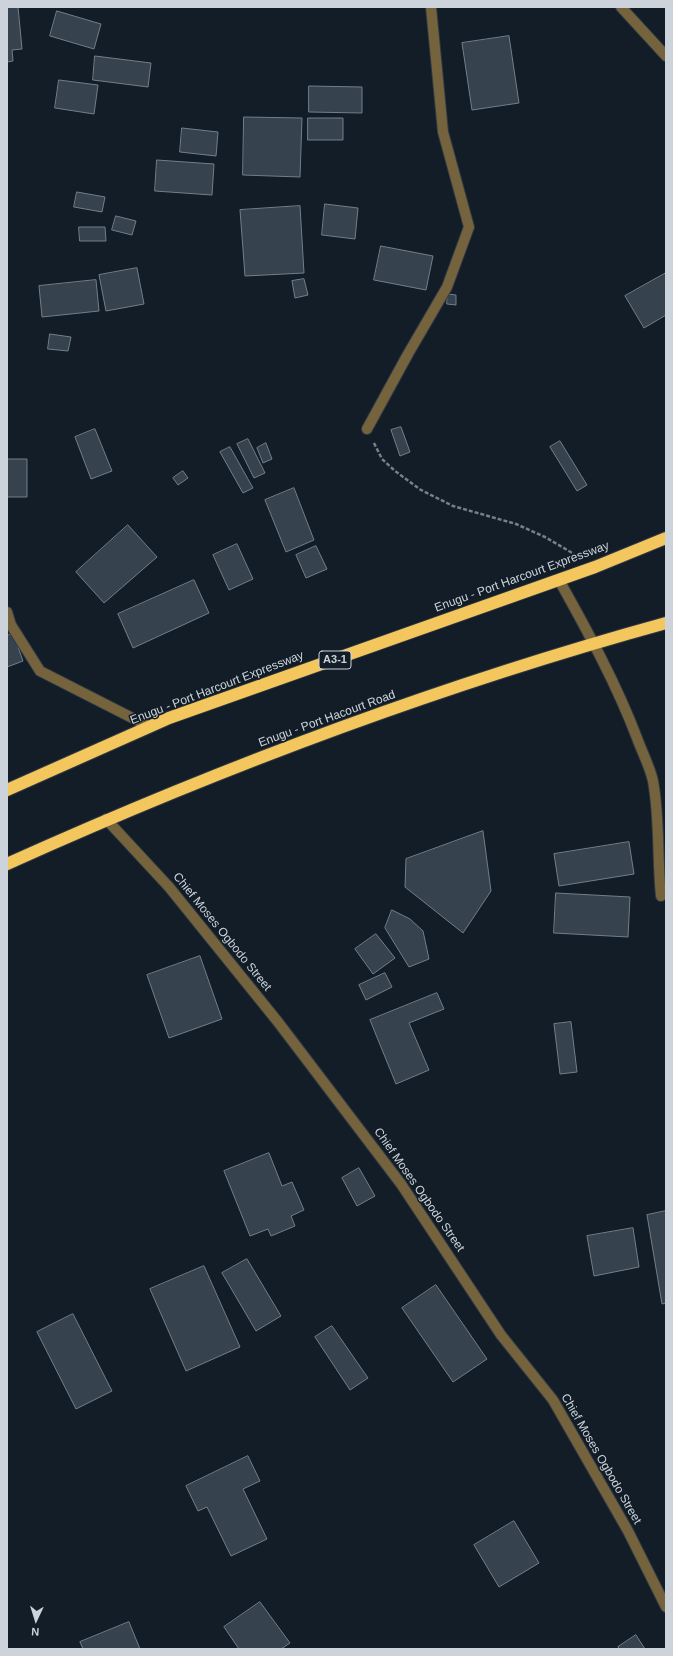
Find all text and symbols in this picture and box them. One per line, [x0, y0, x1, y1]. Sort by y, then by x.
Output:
street label: Enugu - Port Harcourt Expressway [433, 539, 611, 615]
street label: Enugu - Port Harcourt Expressway [128, 648, 306, 728]
road number: A3-1 [319, 651, 351, 669]
street label: Enugu - Port Hacourt Road [257, 687, 397, 751]
street label: Chief Moses Ogbodo Street [170, 870, 274, 994]
street label: Chief Moses Ogbodo Street [371, 1125, 467, 1255]
street label: Chief Moses Ogbodo Street [558, 1391, 644, 1527]
north arrow [16, 1600, 56, 1640]
text: N [31, 1626, 40, 1638]

